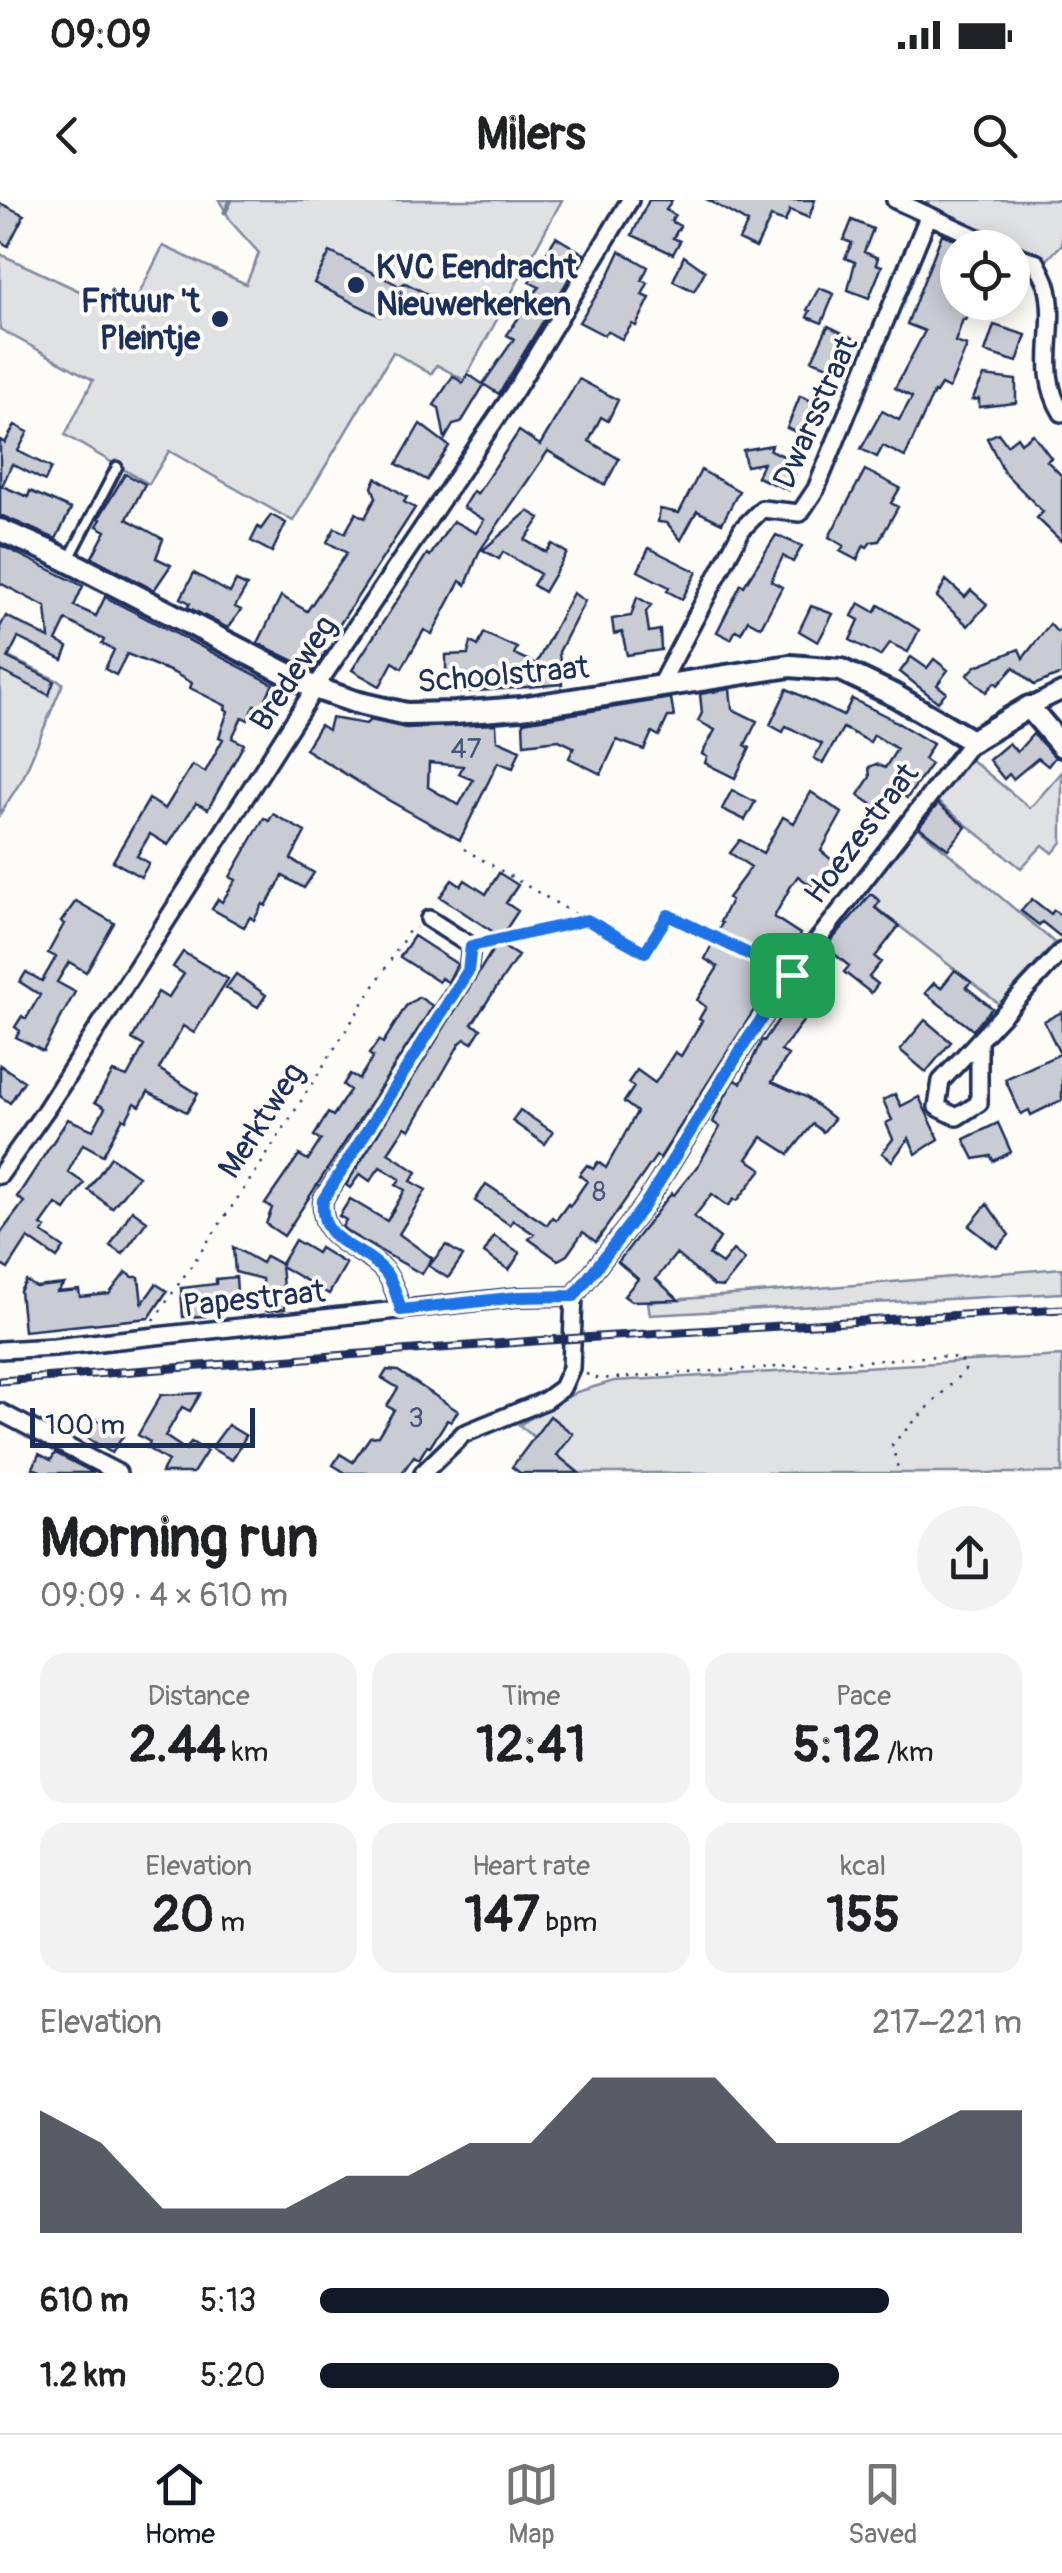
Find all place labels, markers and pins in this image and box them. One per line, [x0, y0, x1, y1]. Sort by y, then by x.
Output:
place label: KVC Eendracht Nieuwerkerken [376, 248, 578, 325]
marker: KVC Eendracht Nieuwerkerken [345, 274, 367, 296]
place label: Frituur 't Pleintje [81, 282, 201, 359]
marker: Frituur 't Pleintje [209, 308, 231, 330]
pin [750, 933, 835, 1018]

